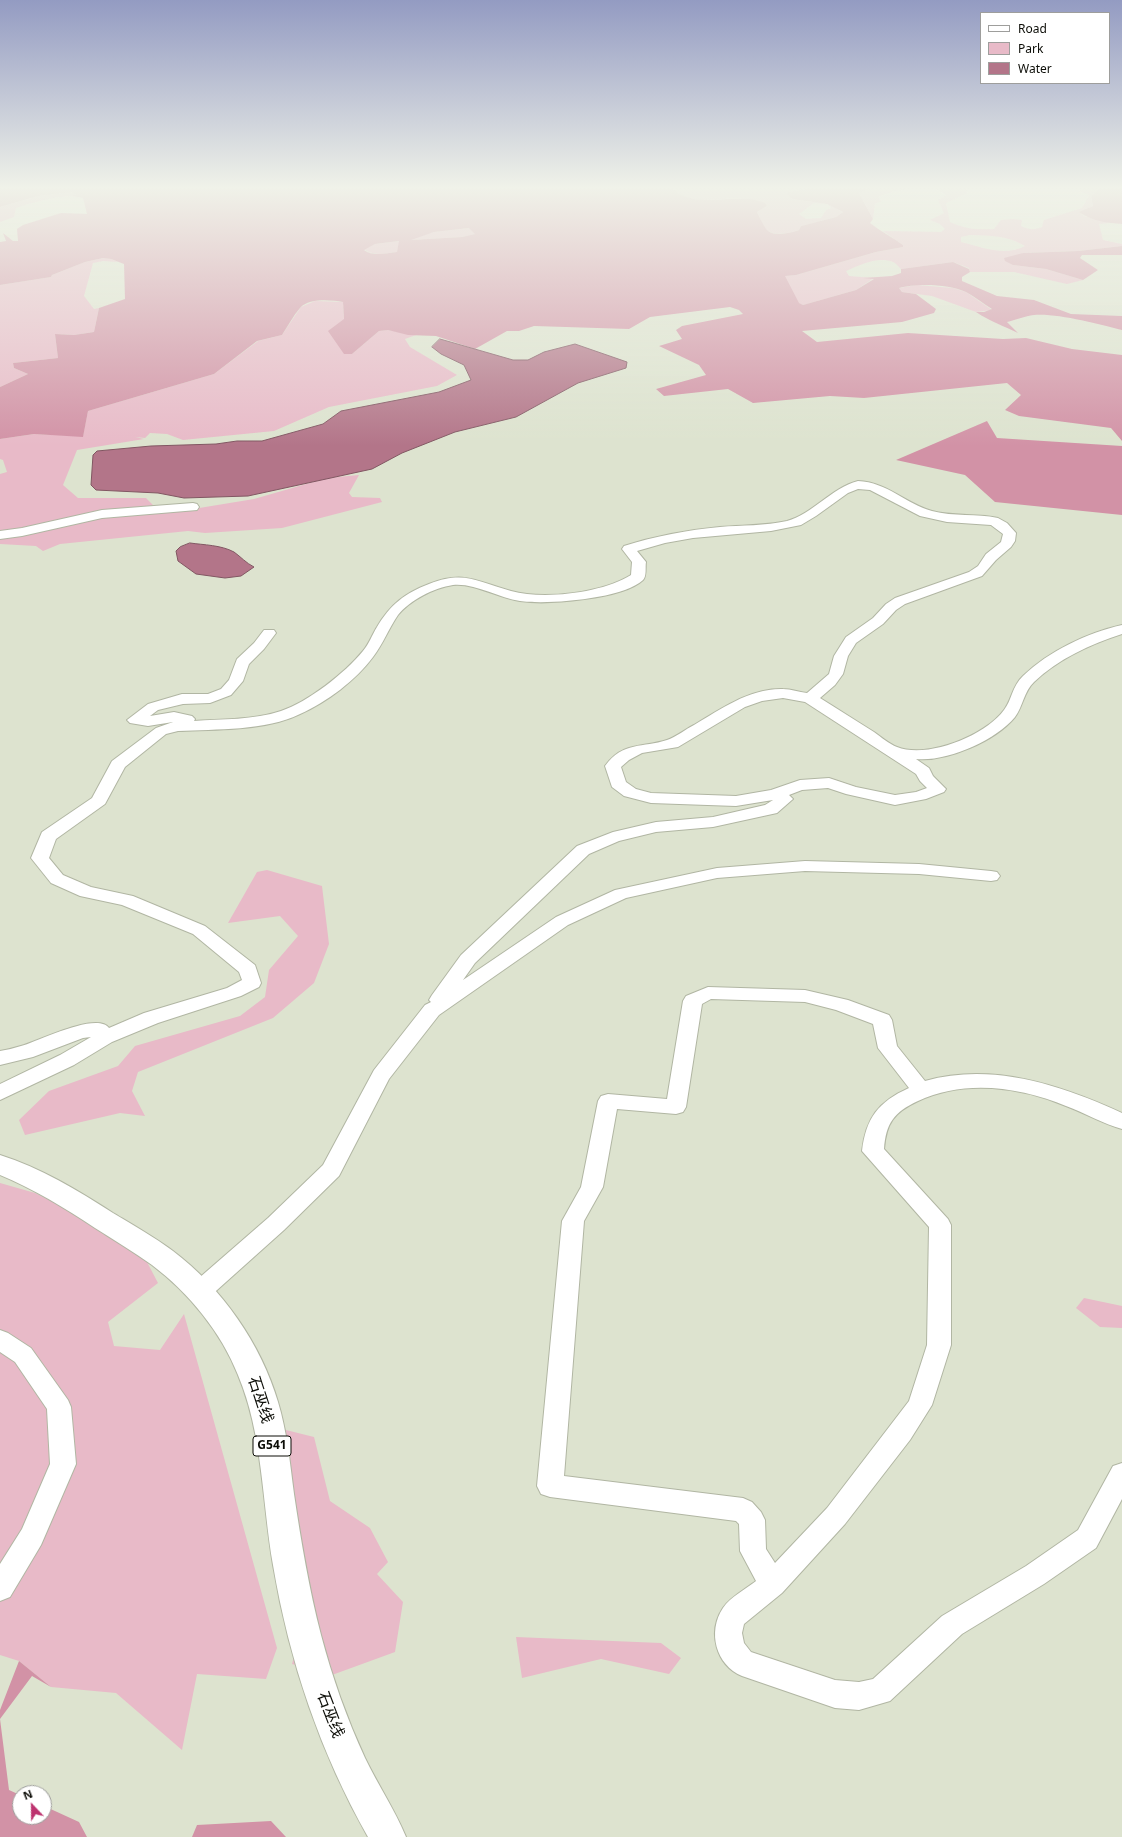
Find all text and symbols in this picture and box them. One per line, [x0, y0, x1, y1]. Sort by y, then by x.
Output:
legend [980, 12, 1110, 84]
text: Road [1018, 20, 1047, 37]
text: Park [1018, 40, 1043, 57]
text: Water [1018, 60, 1052, 77]
street label: 石巫线 [243, 1374, 277, 1426]
road number: G541 [253, 1436, 291, 1456]
street label: 石巫线 [312, 1689, 348, 1741]
north arrow [12, 1785, 52, 1825]
text: N [21, 1786, 35, 1803]

